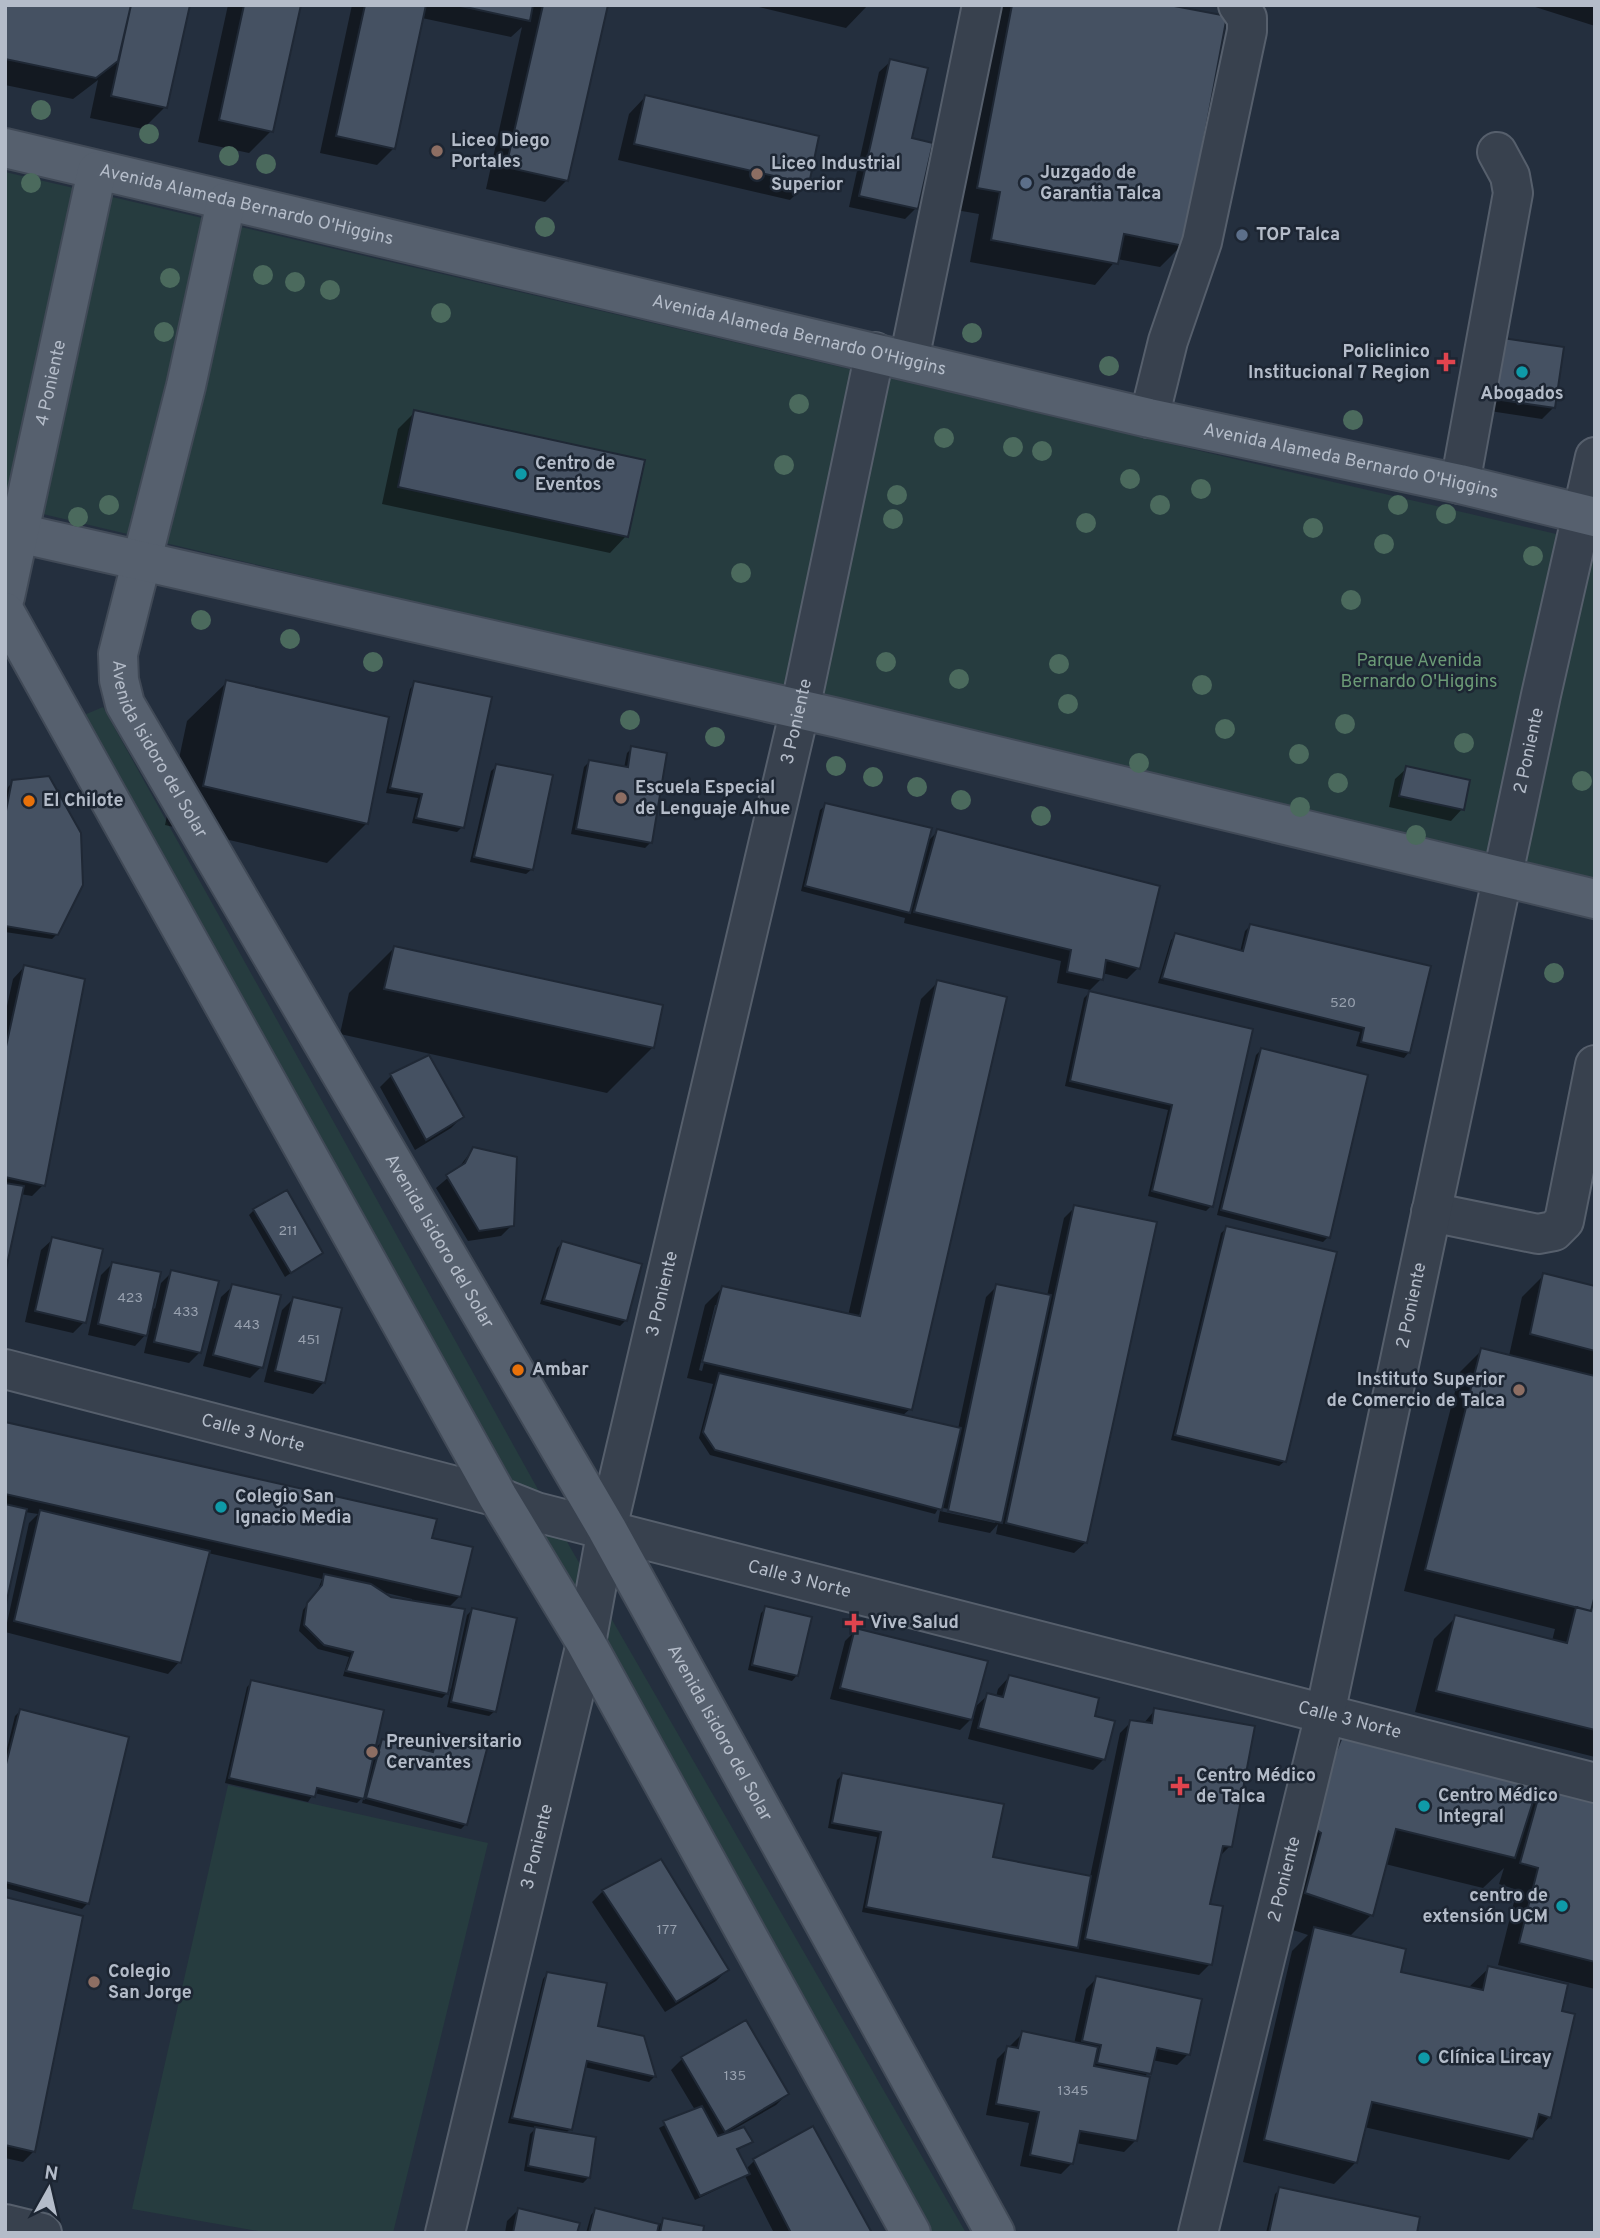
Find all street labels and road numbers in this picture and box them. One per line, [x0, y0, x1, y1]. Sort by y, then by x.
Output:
street label: Avenida Alameda Bernardo O'Higgins [97, 159, 396, 251]
street label: Avenida Alameda Bernardo O'Higgins [650, 290, 949, 381]
street label: 4 Poniente [31, 338, 72, 428]
street label: Avenida Alameda Bernardo O'Higgins [1201, 418, 1501, 505]
street label: Avenida Isidoro del Solar [107, 660, 212, 842]
street label: 3 Poniente [776, 677, 818, 767]
street label: 2 Poniente [1509, 706, 1550, 796]
street label: Avenida Isidoro del Solar [379, 1150, 499, 1333]
street label: 3 Poniente [641, 1249, 684, 1339]
street label: 2 Poniente [1391, 1260, 1432, 1351]
street label: Calle 3 Norte [199, 1409, 307, 1458]
street label: Calle 3 Norte [745, 1555, 853, 1604]
street label: Avenida Isidoro del Solar [662, 1641, 777, 1825]
street label: Calle 3 Norte [1295, 1696, 1404, 1744]
street label: 3 Poniente [516, 1802, 559, 1892]
street label: 2 Poniente [1263, 1834, 1306, 1925]

